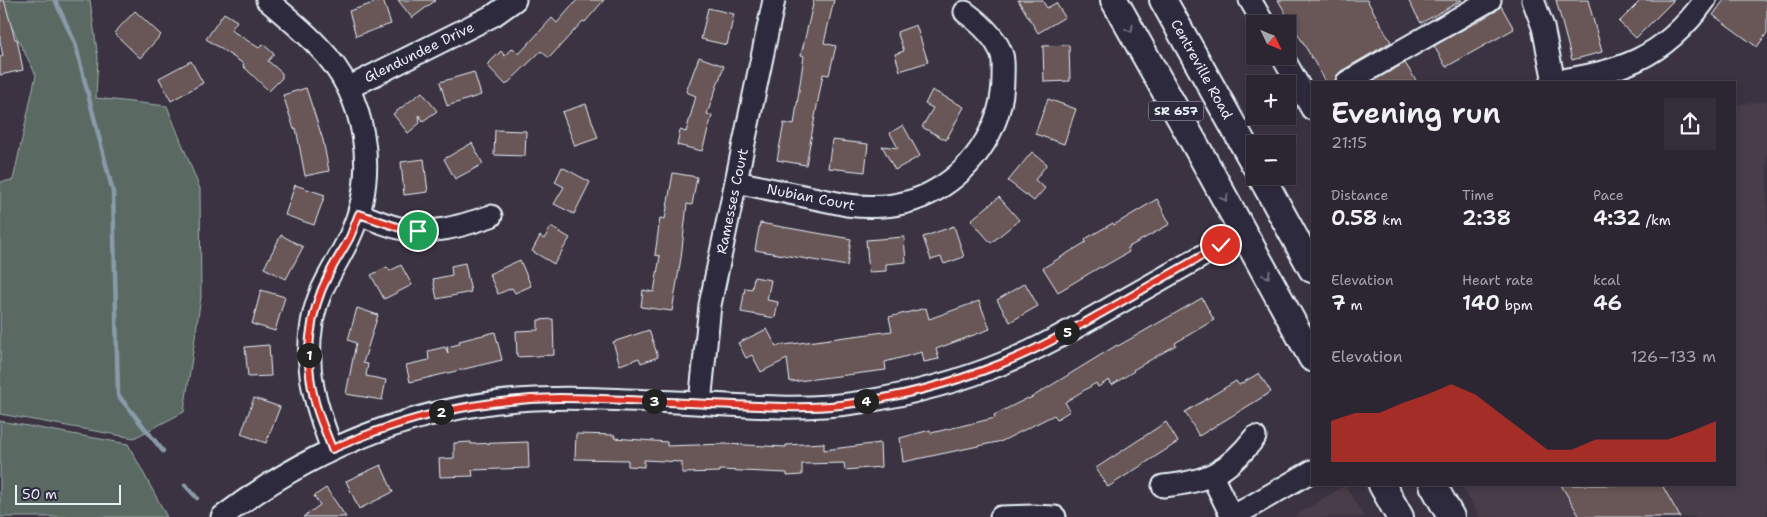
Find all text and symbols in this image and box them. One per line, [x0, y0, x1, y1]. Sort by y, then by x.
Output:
north arrow [1246, 15, 1296, 65]
map controls [1246, 15, 1296, 185]
street label: Centreville Road [1167, 16, 1237, 122]
street label: Glendundee Drive [361, 18, 477, 86]
one-way arrow [1124, 23, 1134, 32]
button: + [1246, 75, 1296, 125]
text: Evening run [1331, 94, 1501, 132]
button: share [1664, 98, 1716, 150]
road number: SR 657 [1148, 102, 1204, 120]
text: 21:15 [1331, 132, 1367, 153]
button: − [1246, 135, 1296, 185]
street label: Ramesses Court [712, 147, 752, 255]
street label: Nubian Court [765, 180, 857, 214]
text: Distance [1331, 186, 1388, 204]
text: Time [1462, 186, 1494, 204]
text: Pace [1593, 186, 1624, 204]
one-way arrow [1219, 193, 1229, 202]
text: 0.58 [1331, 204, 1378, 232]
text: 2:38 [1462, 204, 1511, 232]
text: 4:32 [1593, 204, 1641, 232]
pin [397, 210, 439, 252]
text: km [1378, 211, 1402, 229]
text: /km [1641, 211, 1671, 229]
icon: arrive [404, 217, 432, 245]
pin [1200, 224, 1242, 266]
icon: check [1207, 231, 1235, 259]
one-way arrow [1261, 270, 1271, 279]
text: Elevation [1331, 271, 1394, 289]
text: Heart rate [1462, 271, 1533, 289]
text: kcal [1593, 271, 1620, 289]
text: 7 [1331, 289, 1346, 317]
text: 140 [1462, 289, 1500, 317]
text: 46 [1593, 289, 1622, 317]
text: m [1346, 296, 1363, 314]
text: bpm [1500, 296, 1533, 314]
pin: 5 [1054, 320, 1080, 344]
text: 5 [1063, 323, 1072, 341]
pin: 1 [296, 342, 322, 368]
text: 1 [306, 346, 313, 364]
text: Elevation [1331, 346, 1403, 367]
text: 126–133 m [1631, 346, 1716, 367]
pin: 3 [642, 388, 666, 414]
pin: 4 [854, 388, 878, 414]
text: 3 [650, 392, 659, 410]
text: 4 [862, 392, 871, 410]
pin: 2 [428, 400, 454, 424]
text: 2 [437, 403, 446, 421]
scale bar [15, 482, 121, 505]
text: 50 m [22, 485, 57, 503]

